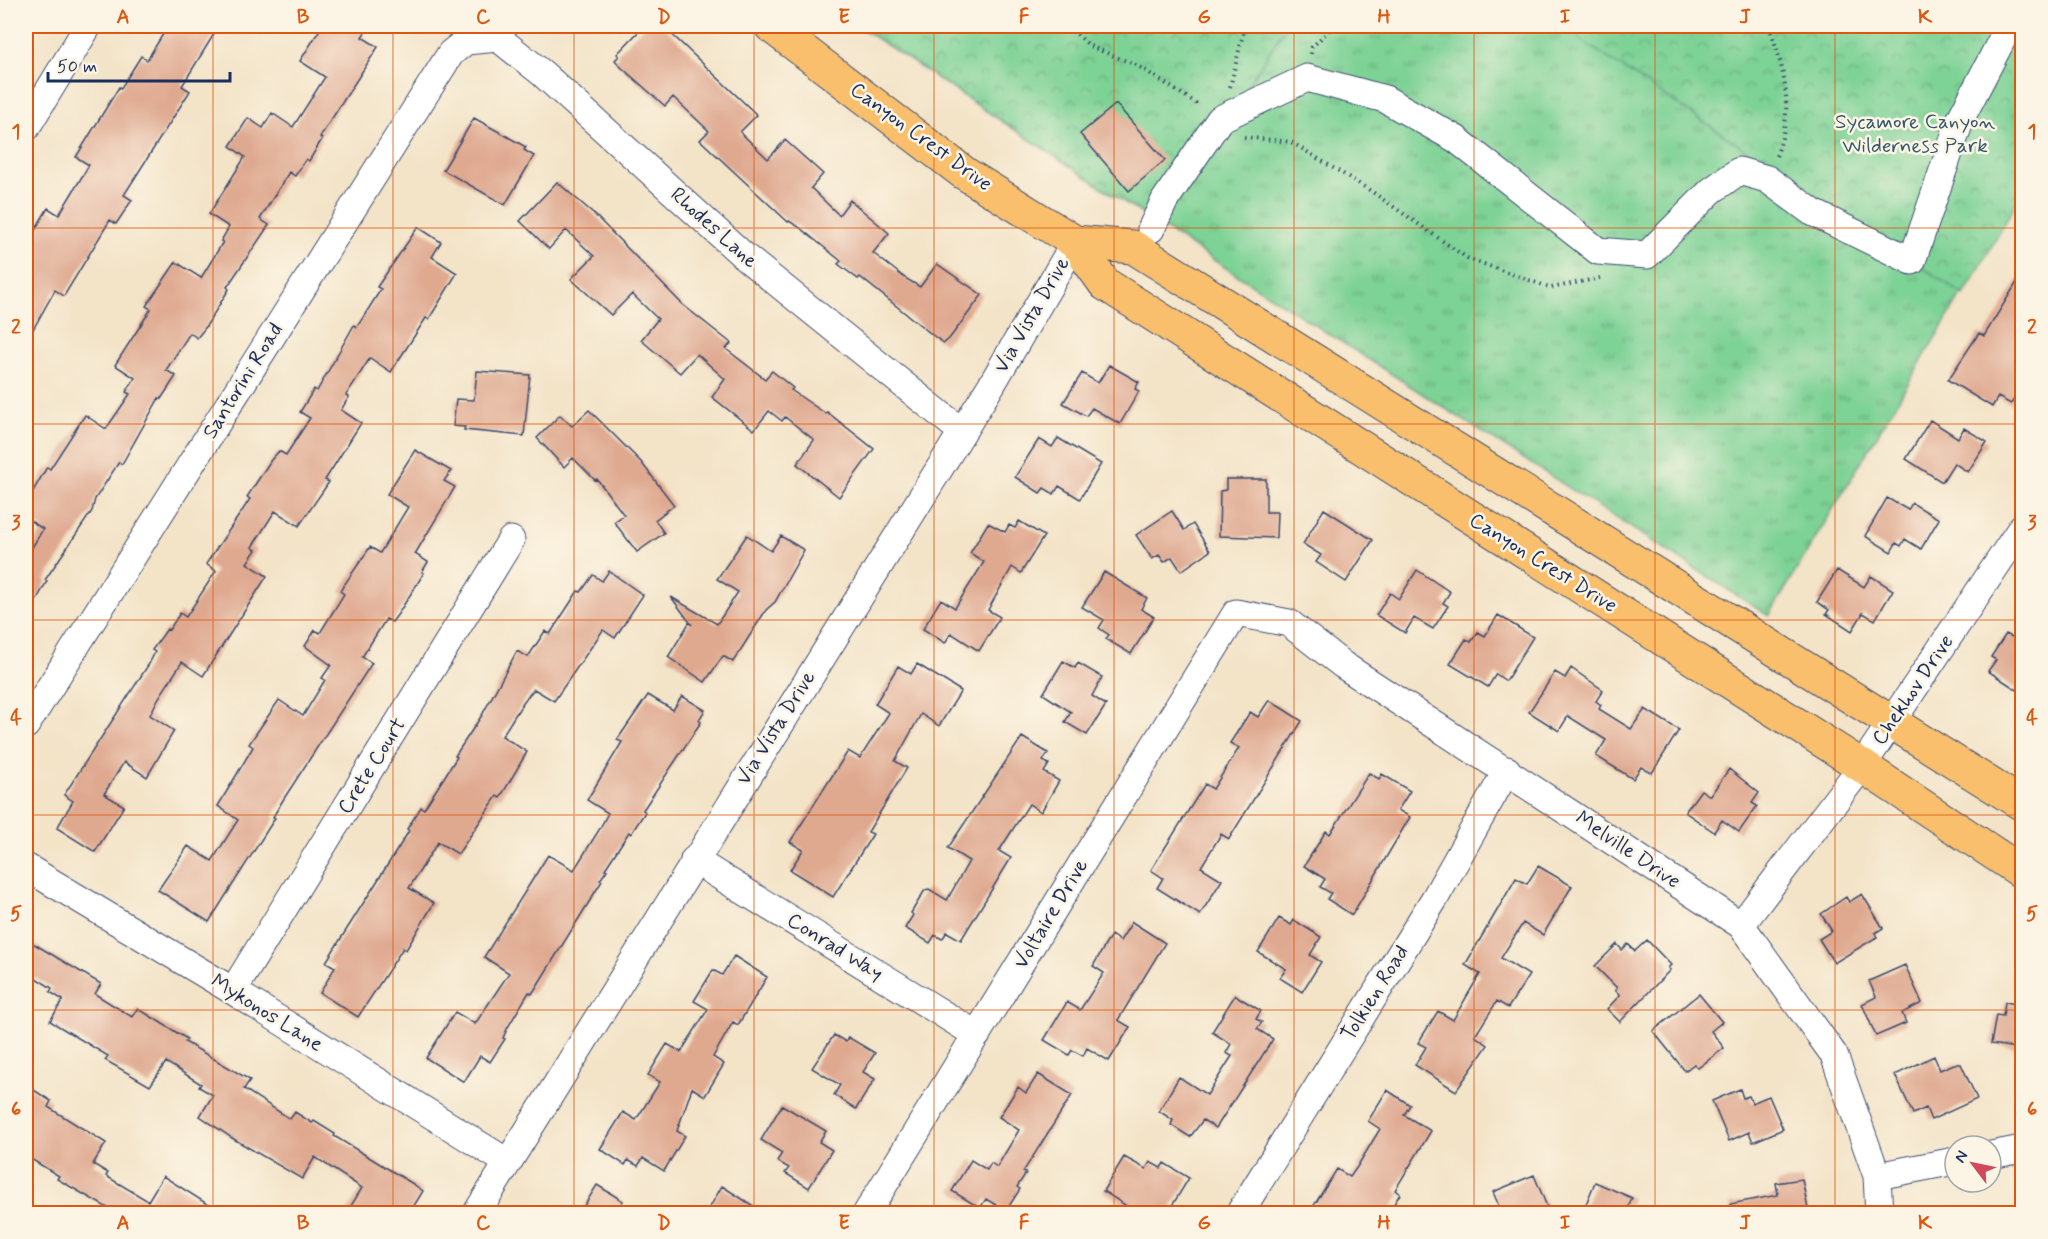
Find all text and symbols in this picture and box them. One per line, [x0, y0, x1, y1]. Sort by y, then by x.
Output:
text: A [116, 4, 130, 31]
text: B [297, 4, 310, 31]
text: C [476, 4, 491, 31]
text: D [657, 4, 671, 31]
text: E [838, 4, 850, 31]
text: F [1019, 4, 1030, 31]
text: G [1197, 4, 1211, 31]
text: H [1377, 4, 1391, 31]
text: I [1560, 4, 1570, 31]
text: J [1739, 4, 1751, 31]
text: K [1918, 4, 1933, 31]
scale bar [48, 45, 230, 83]
text: 50 m [57, 55, 97, 79]
street label: Canyon Crest Drive [844, 76, 998, 198]
park label: Sycamore Canyon Wilderness Park [1835, 108, 1996, 160]
text: 1 [12, 119, 20, 146]
text: 1 [2028, 119, 2036, 146]
street label: Rhodes Lane [664, 181, 764, 275]
street label: Via Vista Drive [987, 252, 1077, 378]
text: 2 [11, 314, 21, 341]
text: 2 [2027, 314, 2037, 341]
street label: Santorini Road [196, 318, 290, 444]
street label: Canyon Crest Drive [1464, 506, 1622, 620]
text: 3 [11, 510, 21, 537]
text: 3 [2027, 510, 2037, 537]
street label: Chekhov Drive [1866, 629, 1960, 751]
street label: Via Vista Drive [730, 665, 822, 791]
text: 4 [10, 705, 22, 732]
text: 4 [2026, 705, 2038, 732]
street label: Crete Court [331, 712, 413, 819]
street label: Melville Drive [1570, 804, 1686, 896]
street label: Voltaire Drive [1007, 854, 1095, 974]
text: 5 [10, 901, 22, 928]
text: 5 [2026, 901, 2038, 928]
street label: Conrad Way [782, 906, 888, 988]
street label: Tolkien Road [1335, 940, 1415, 1046]
street label: Mykonos Lane [206, 967, 328, 1059]
text: 6 [11, 1096, 21, 1123]
text: 6 [2027, 1096, 2037, 1123]
north arrow [1943, 1134, 2003, 1194]
text: N [1950, 1147, 1973, 1167]
text: A [116, 1210, 130, 1237]
text: B [297, 1210, 310, 1237]
text: C [476, 1210, 491, 1237]
text: D [657, 1210, 671, 1237]
text: E [838, 1210, 850, 1237]
text: F [1019, 1210, 1030, 1237]
text: G [1197, 1210, 1211, 1237]
text: H [1377, 1210, 1391, 1237]
text: I [1560, 1210, 1570, 1237]
text: J [1739, 1210, 1751, 1237]
text: K [1918, 1210, 1933, 1237]

